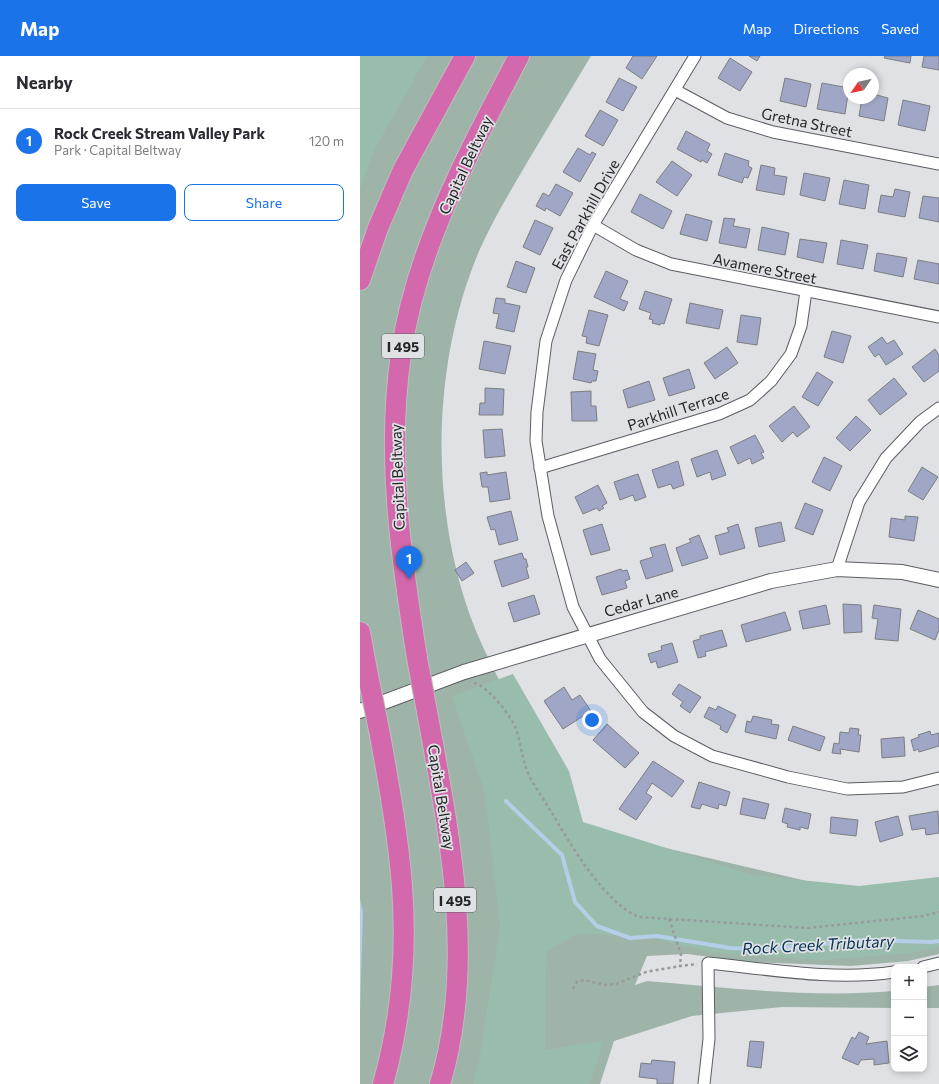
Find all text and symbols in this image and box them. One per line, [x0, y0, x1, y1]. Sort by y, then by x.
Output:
text: Map [20, 17, 59, 40]
text: Map [743, 20, 772, 37]
text: Directions [794, 20, 859, 37]
text: Saved [881, 20, 919, 37]
north arrow [843, 68, 879, 104]
text: Nearby [16, 72, 73, 93]
street label: Gretna Street [760, 104, 854, 140]
street label: Capital Beltway [434, 113, 496, 217]
text: Rock Creek Stream Valley Park [54, 124, 265, 142]
text: 1 [26, 133, 32, 149]
text: 120 m [309, 133, 344, 149]
text: Park · Capital Beltway [54, 142, 181, 158]
street label: East Parkhill Drive [547, 156, 623, 272]
button: Save [16, 184, 176, 221]
button: Share [184, 184, 344, 221]
street label: Avamere Street [712, 249, 818, 287]
road number: I 495 [382, 334, 424, 358]
street label: Parkhill Terrace [625, 384, 731, 434]
street label: Capital Beltway [386, 423, 408, 530]
pin: 1 [396, 546, 422, 579]
street label: Cedar Lane [602, 582, 680, 620]
your location [582, 710, 602, 730]
street label: Capital Beltway [425, 743, 459, 851]
road number: I 495 [434, 888, 476, 912]
water label: Rock Creek Tributary [741, 930, 895, 957]
map controls [891, 964, 927, 1072]
button: + [891, 964, 927, 1000]
button: − [891, 1000, 927, 1036]
button: layers [891, 1036, 927, 1072]

